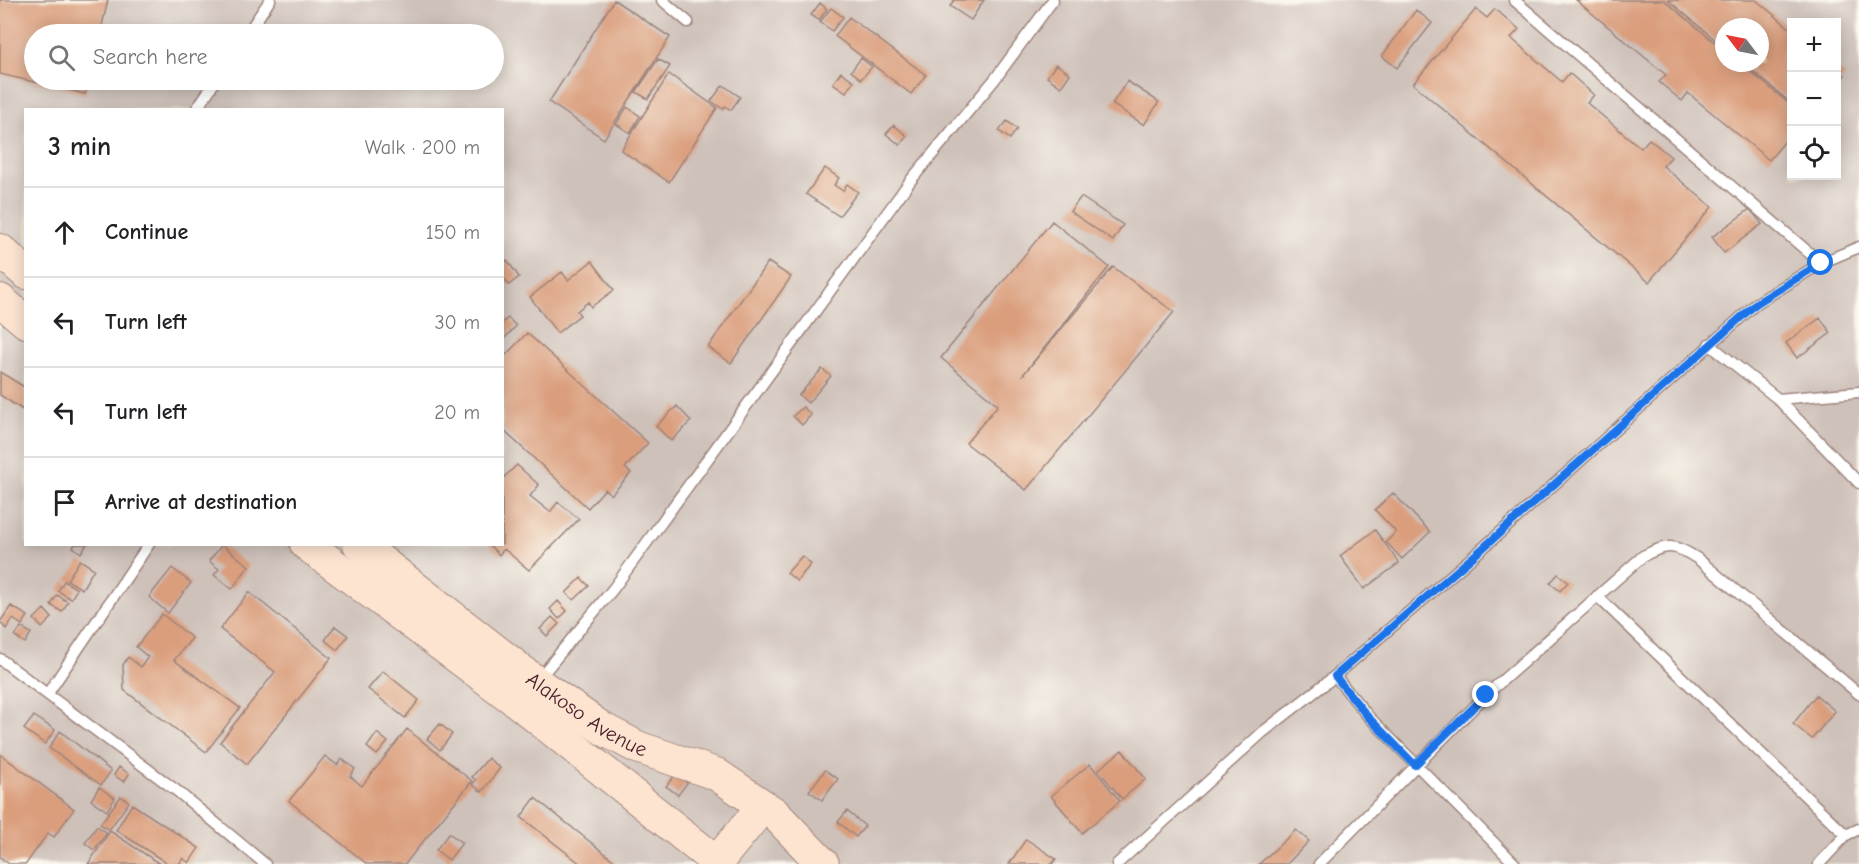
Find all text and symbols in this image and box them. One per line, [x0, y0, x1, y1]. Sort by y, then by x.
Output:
north arrow [1715, 18, 1769, 72]
map controls [1787, 18, 1841, 180]
button: + [1787, 18, 1841, 72]
search box [24, 24, 504, 90]
icon: search [45, 41, 78, 74]
text: Search here [93, 44, 208, 70]
button: − [1787, 72, 1841, 126]
button: locate [1787, 126, 1841, 180]
text: 3 min [48, 132, 111, 162]
text: Walk · 200 m [365, 136, 480, 159]
icon: ahead [48, 216, 81, 249]
text: Continue [105, 219, 188, 245]
text: 150 m [426, 221, 480, 244]
route start [1807, 249, 1833, 275]
icon: left [48, 306, 81, 339]
text: Turn left [105, 309, 187, 335]
text: 30 m [434, 311, 480, 334]
icon: left [48, 396, 81, 429]
text: Turn left [105, 399, 187, 425]
text: 20 m [434, 401, 480, 424]
icon: arrive [48, 486, 81, 519]
text: Arrive at destination [105, 489, 297, 515]
street label: Alakoso Avenue [522, 667, 650, 762]
route end [1472, 681, 1498, 707]

